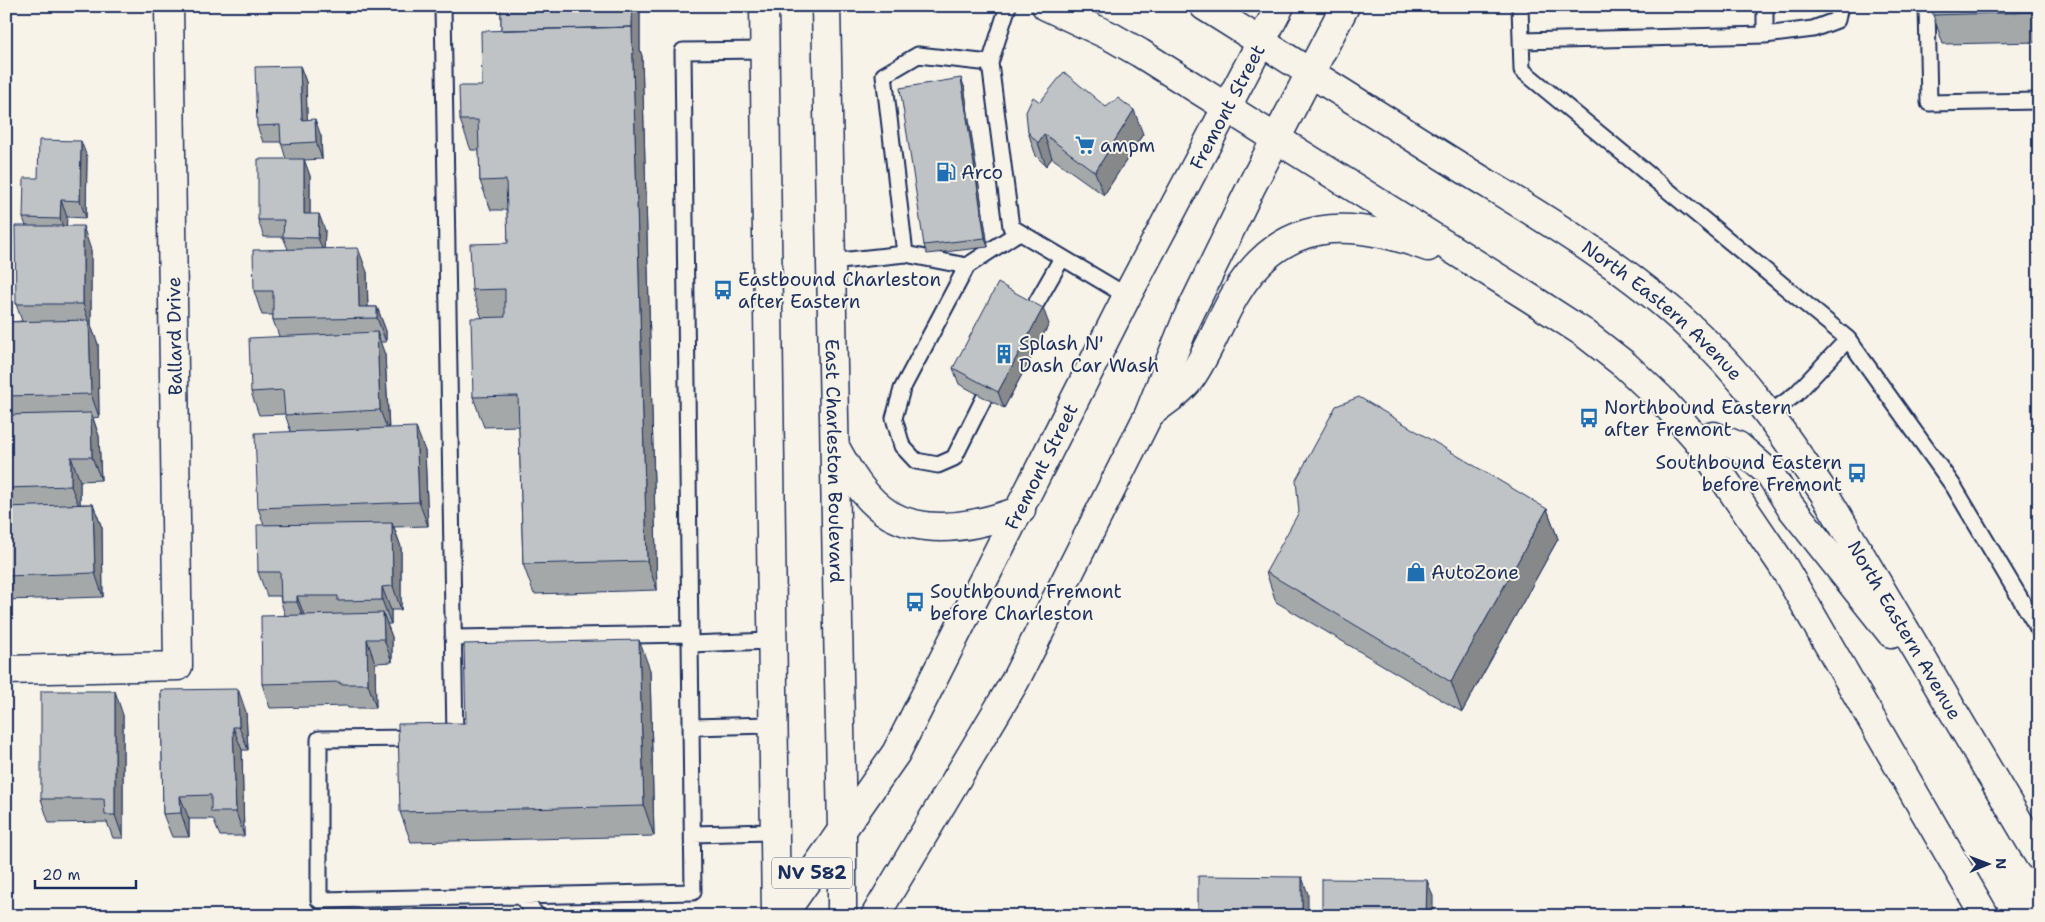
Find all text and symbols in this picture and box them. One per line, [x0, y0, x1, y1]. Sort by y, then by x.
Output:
street label: Fremont Street [1184, 40, 1271, 174]
place label: ampm [1100, 133, 1155, 158]
supermarket icon: ampm [1074, 134, 1096, 156]
place label: Arco [961, 160, 1003, 185]
fuel station icon: Arco [935, 161, 957, 183]
street label: North Eastern Avenue [1577, 235, 1748, 386]
place label: Eastbound Charleston after Eastern [738, 267, 941, 314]
street label: Ballard Drive [161, 276, 188, 396]
bus stop icon: Eastbound Charleston after Eastern [712, 279, 734, 301]
place label: Splash N' Dash Car Wash [1019, 331, 1159, 378]
street label: East Charleston Boulevard [819, 339, 849, 583]
building icon: Splash N' Dash Car Wash [993, 343, 1015, 365]
place label: Northbound Eastern after Fremont [1604, 395, 1792, 442]
street label: Fremont Street [999, 399, 1084, 534]
bus stop icon: Northbound Eastern after Fremont [1578, 407, 1600, 429]
place label: Southbound Eastern before Fremont [1656, 450, 1842, 497]
bus stop icon: Southbound Eastern before Fremont [1846, 462, 1868, 484]
street label: North Eastern Avenue [1842, 536, 1967, 724]
place label: AutoZone [1431, 560, 1519, 585]
shop icon: AutoZone [1405, 561, 1427, 583]
place label: Southbound Fremont before Charleston [930, 579, 1122, 626]
bus stop icon: Southbound Fremont before Charleston [904, 591, 926, 613]
north arrow [1962, 840, 2012, 890]
scale bar [35, 857, 136, 889]
road number: NV 582 [772, 858, 852, 888]
text: N [1992, 858, 2010, 869]
text: 20 m [42, 865, 81, 885]

